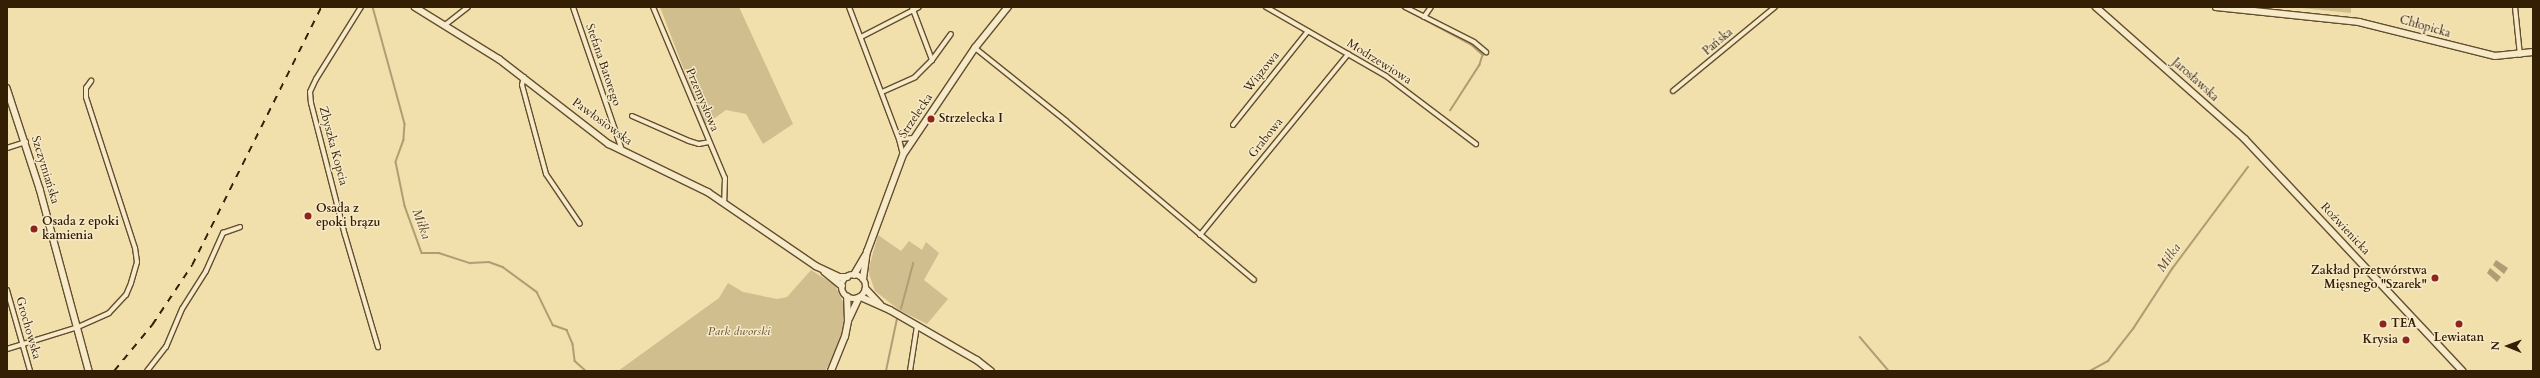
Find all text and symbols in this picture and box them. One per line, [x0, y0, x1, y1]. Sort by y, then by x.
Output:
street label: Chłopicka [2398, 13, 2452, 41]
street label: Stefana Batorego [582, 22, 624, 108]
street label: Pańska [1700, 25, 1736, 59]
street label: Modrzewiowa [1344, 36, 1414, 88]
street label: Wiązowa [1241, 49, 1283, 95]
street label: Jarosławska [2169, 55, 2221, 105]
street label: Przemysłowa [682, 66, 722, 134]
street label: Strzelecka [896, 91, 936, 141]
street label: Pawłosiowska [569, 95, 635, 149]
street label: Zbyszka Kopcia [316, 105, 350, 187]
place label: Strzelecka I [939, 112, 1003, 126]
marker: Strzelecka I [926, 114, 936, 124]
street label: Grabowa [1246, 115, 1286, 161]
street label: Szczytniańska [28, 134, 62, 206]
street label: Roźwienicka [2317, 200, 2373, 258]
place label: Osada z epoki brązu [316, 202, 381, 230]
water label: Miłka [408, 207, 434, 241]
marker: Osada z epoki brązu [303, 211, 313, 221]
place label: Osada z epoki kamienia [42, 215, 119, 243]
marker: Osada z epoki kamienia [29, 224, 39, 234]
water label: Miłka [2154, 241, 2184, 275]
place label: Zakład przetwórstwa Mięsnego "Szarek" [2311, 264, 2427, 292]
marker: Zakład przetwórstwa Mięsnego "Szarek" [2430, 273, 2440, 283]
street label: Grochowska [12, 295, 44, 361]
place label: TEA [2391, 317, 2416, 331]
marker: TEA [2378, 319, 2388, 329]
marker: Lewiatan [2454, 319, 2464, 329]
park label: Park dworski [708, 325, 770, 339]
north arrow [2488, 326, 2528, 366]
place label: Lewiatan [2434, 331, 2484, 345]
place label: Krysia [2362, 333, 2398, 347]
marker: Krysia [2401, 335, 2411, 345]
text: N [2488, 341, 2503, 351]

